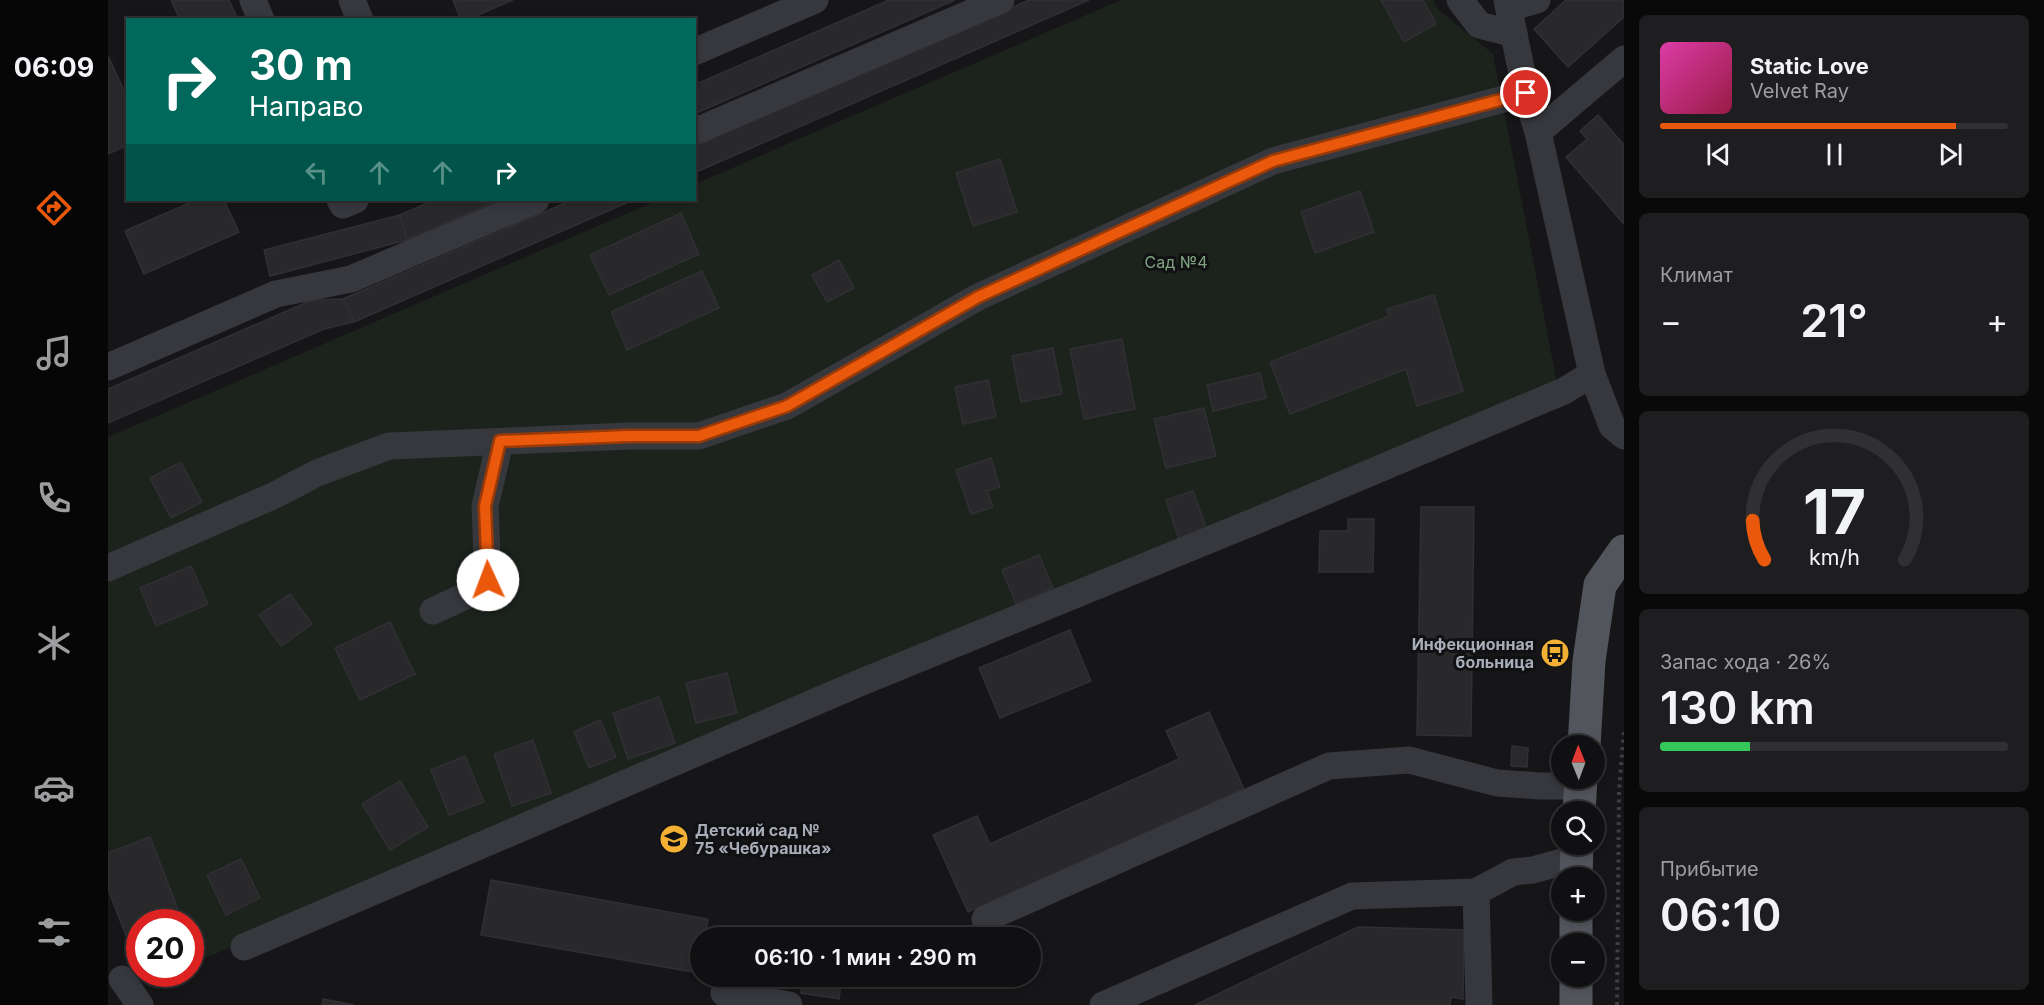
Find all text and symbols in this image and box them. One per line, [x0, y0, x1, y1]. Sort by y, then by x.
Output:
text: 30 m [249, 39, 353, 90]
icon: right [150, 42, 228, 120]
text: 06:09 [14, 51, 94, 84]
text: Static Love [1750, 53, 1869, 79]
pin [1500, 67, 1551, 118]
icon: arrive [1509, 76, 1542, 109]
text: Velvet Ray [1750, 79, 1849, 103]
text: Направо [249, 90, 364, 123]
icon: previous [1702, 138, 1735, 171]
icon: pause [1818, 138, 1851, 171]
icon: next [1934, 138, 1967, 171]
icon: left [300, 156, 333, 189]
icon: ahead [363, 156, 396, 189]
icon: ahead [426, 156, 459, 189]
icon: right [489, 156, 522, 189]
icon: directions [33, 187, 75, 229]
park label: Сад №4 [1144, 252, 1208, 272]
text: Климат [1660, 263, 1733, 287]
text: 21° [1800, 293, 1868, 348]
text: − [1660, 301, 1682, 341]
text: + [1986, 301, 2008, 341]
icon: music [33, 332, 75, 374]
text: 17 [1802, 474, 1866, 549]
icon: phone [33, 477, 75, 519]
text: km/h [1809, 544, 1859, 570]
position arrow [456, 548, 520, 612]
icon: climate [33, 622, 75, 664]
place label: Инфекционная больница [1412, 634, 1534, 672]
bus stop icon: Инфекционная больница [1539, 637, 1571, 669]
text: Запас хода · 26% [1660, 650, 1831, 674]
text: 130 km [1660, 680, 1815, 735]
north arrow [1551, 735, 1605, 789]
map controls [1551, 735, 1605, 987]
icon: car [33, 767, 75, 809]
button: search [1551, 801, 1605, 855]
place label: Детский сад № 75 «Чебурашка» [695, 820, 831, 858]
school or university icon: Детский сад № 75 «Чебурашка» [658, 823, 690, 855]
text: Прибытие [1660, 857, 1759, 881]
button: + [1551, 867, 1605, 921]
text: 06:10 [1660, 887, 1782, 942]
speed limit sign: 20 [126, 909, 204, 987]
icon: filters [33, 911, 75, 953]
button: − [1551, 933, 1605, 987]
text: 06:10 · 1 мин · 290 m [754, 944, 977, 970]

